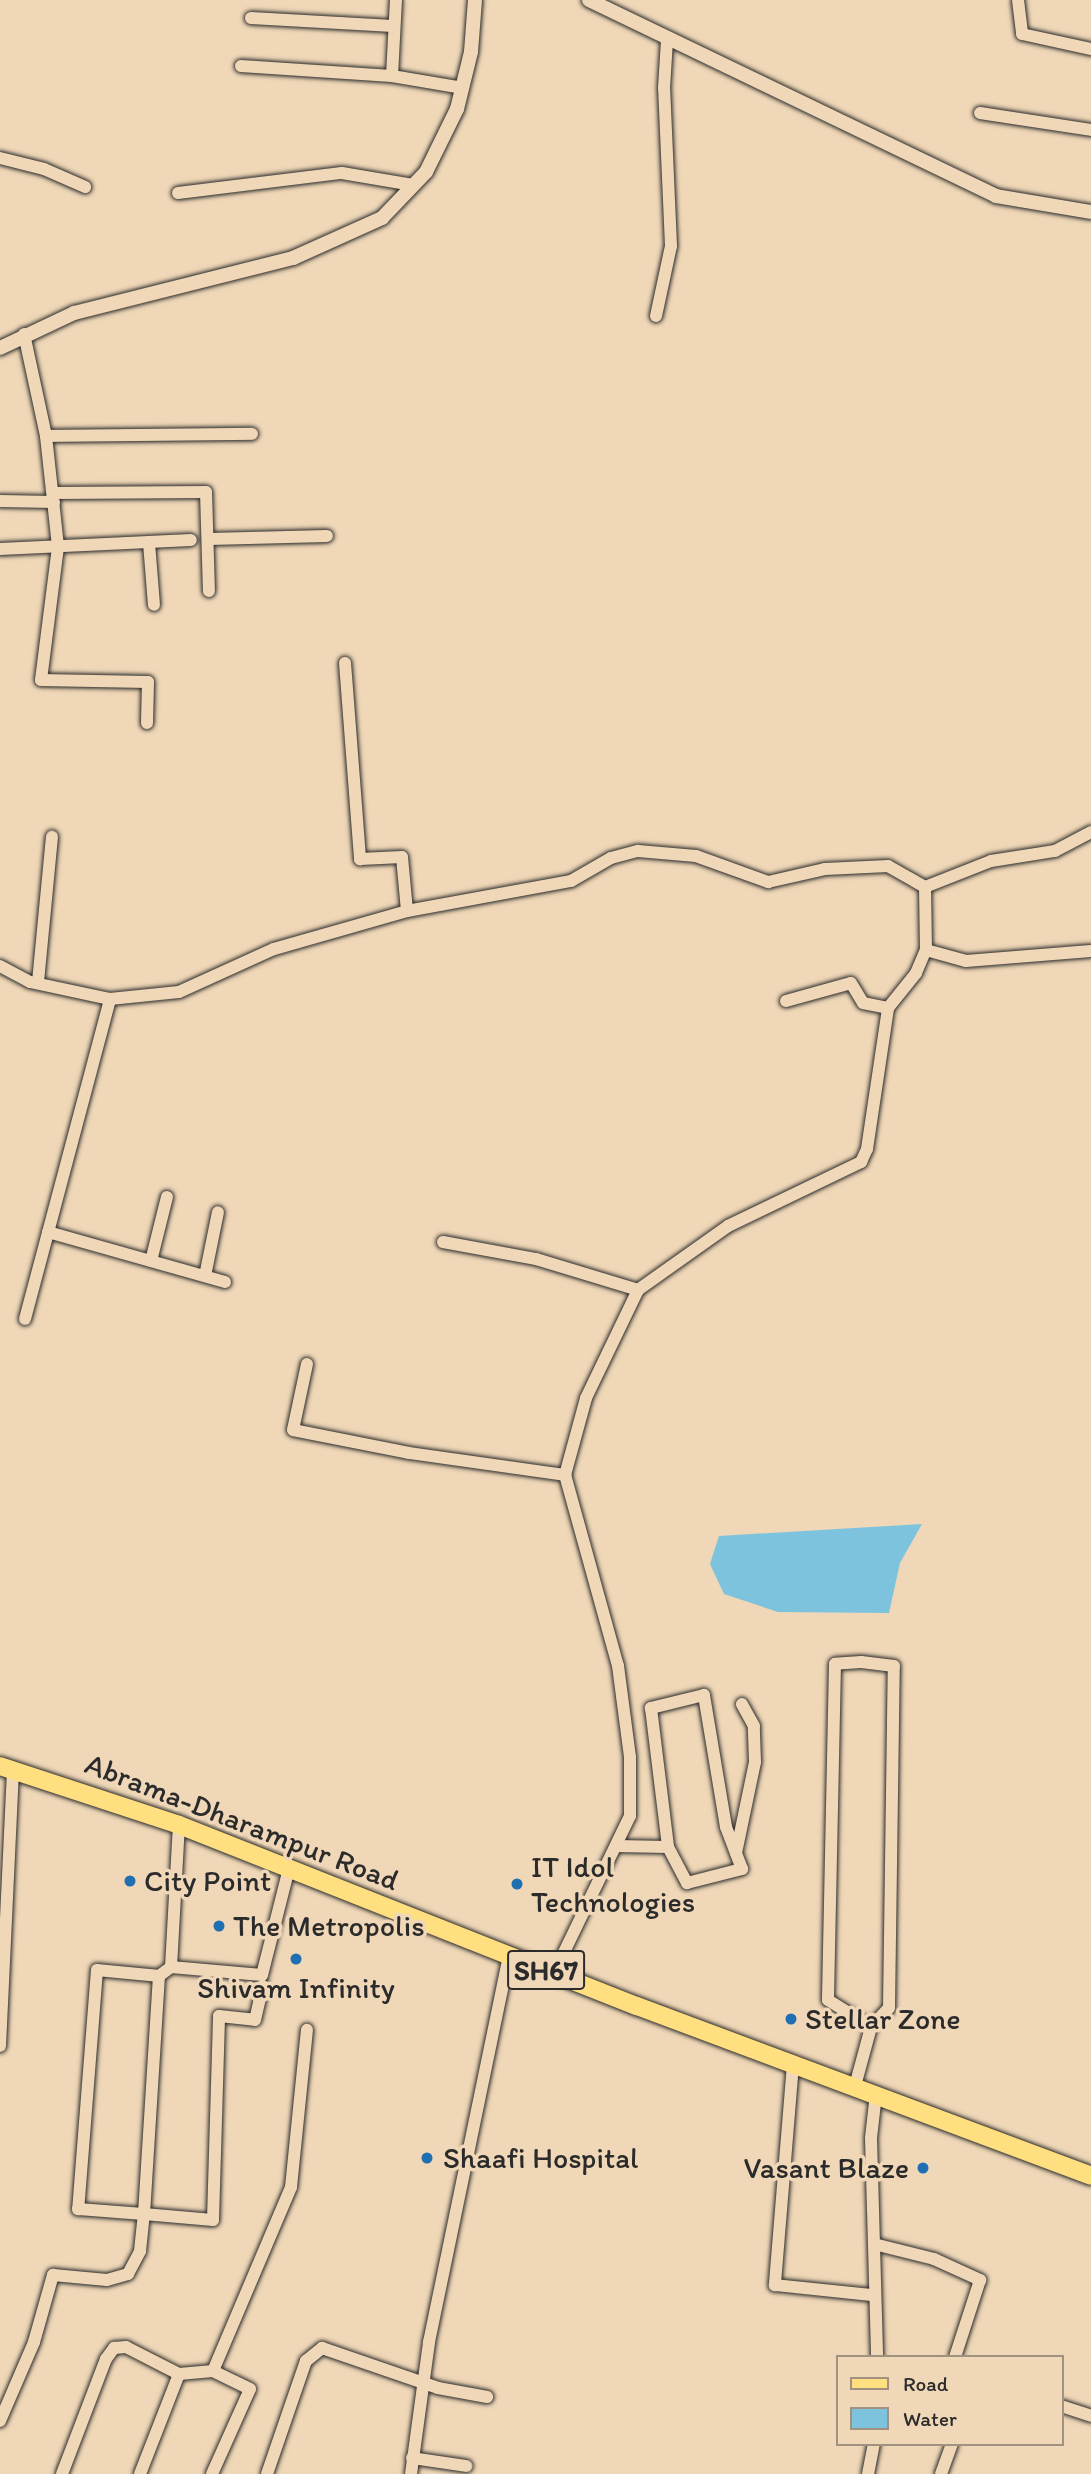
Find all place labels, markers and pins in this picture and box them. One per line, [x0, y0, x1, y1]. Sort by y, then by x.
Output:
place label: IT Idol Technologies [531, 1849, 695, 1920]
place label: City Point [144, 1863, 271, 1899]
marker: City Point [122, 1873, 138, 1889]
marker: IT Idol Technologies [509, 1876, 525, 1892]
place label: The Metropolis [233, 1908, 423, 1944]
marker: The Metropolis [211, 1918, 227, 1934]
marker: Shivam Infinity [288, 1951, 304, 1967]
place label: Shivam Infinity [197, 1970, 395, 2006]
place label: Stellar Zone [805, 2001, 961, 2037]
marker: Stellar Zone [783, 2011, 799, 2027]
place label: Shaafi Hospital [443, 2140, 639, 2176]
marker: Shaafi Hospital [417, 2148, 437, 2168]
place label: Vasant Blaze [743, 2150, 909, 2186]
marker: Vasant Blaze [915, 2160, 931, 2176]

